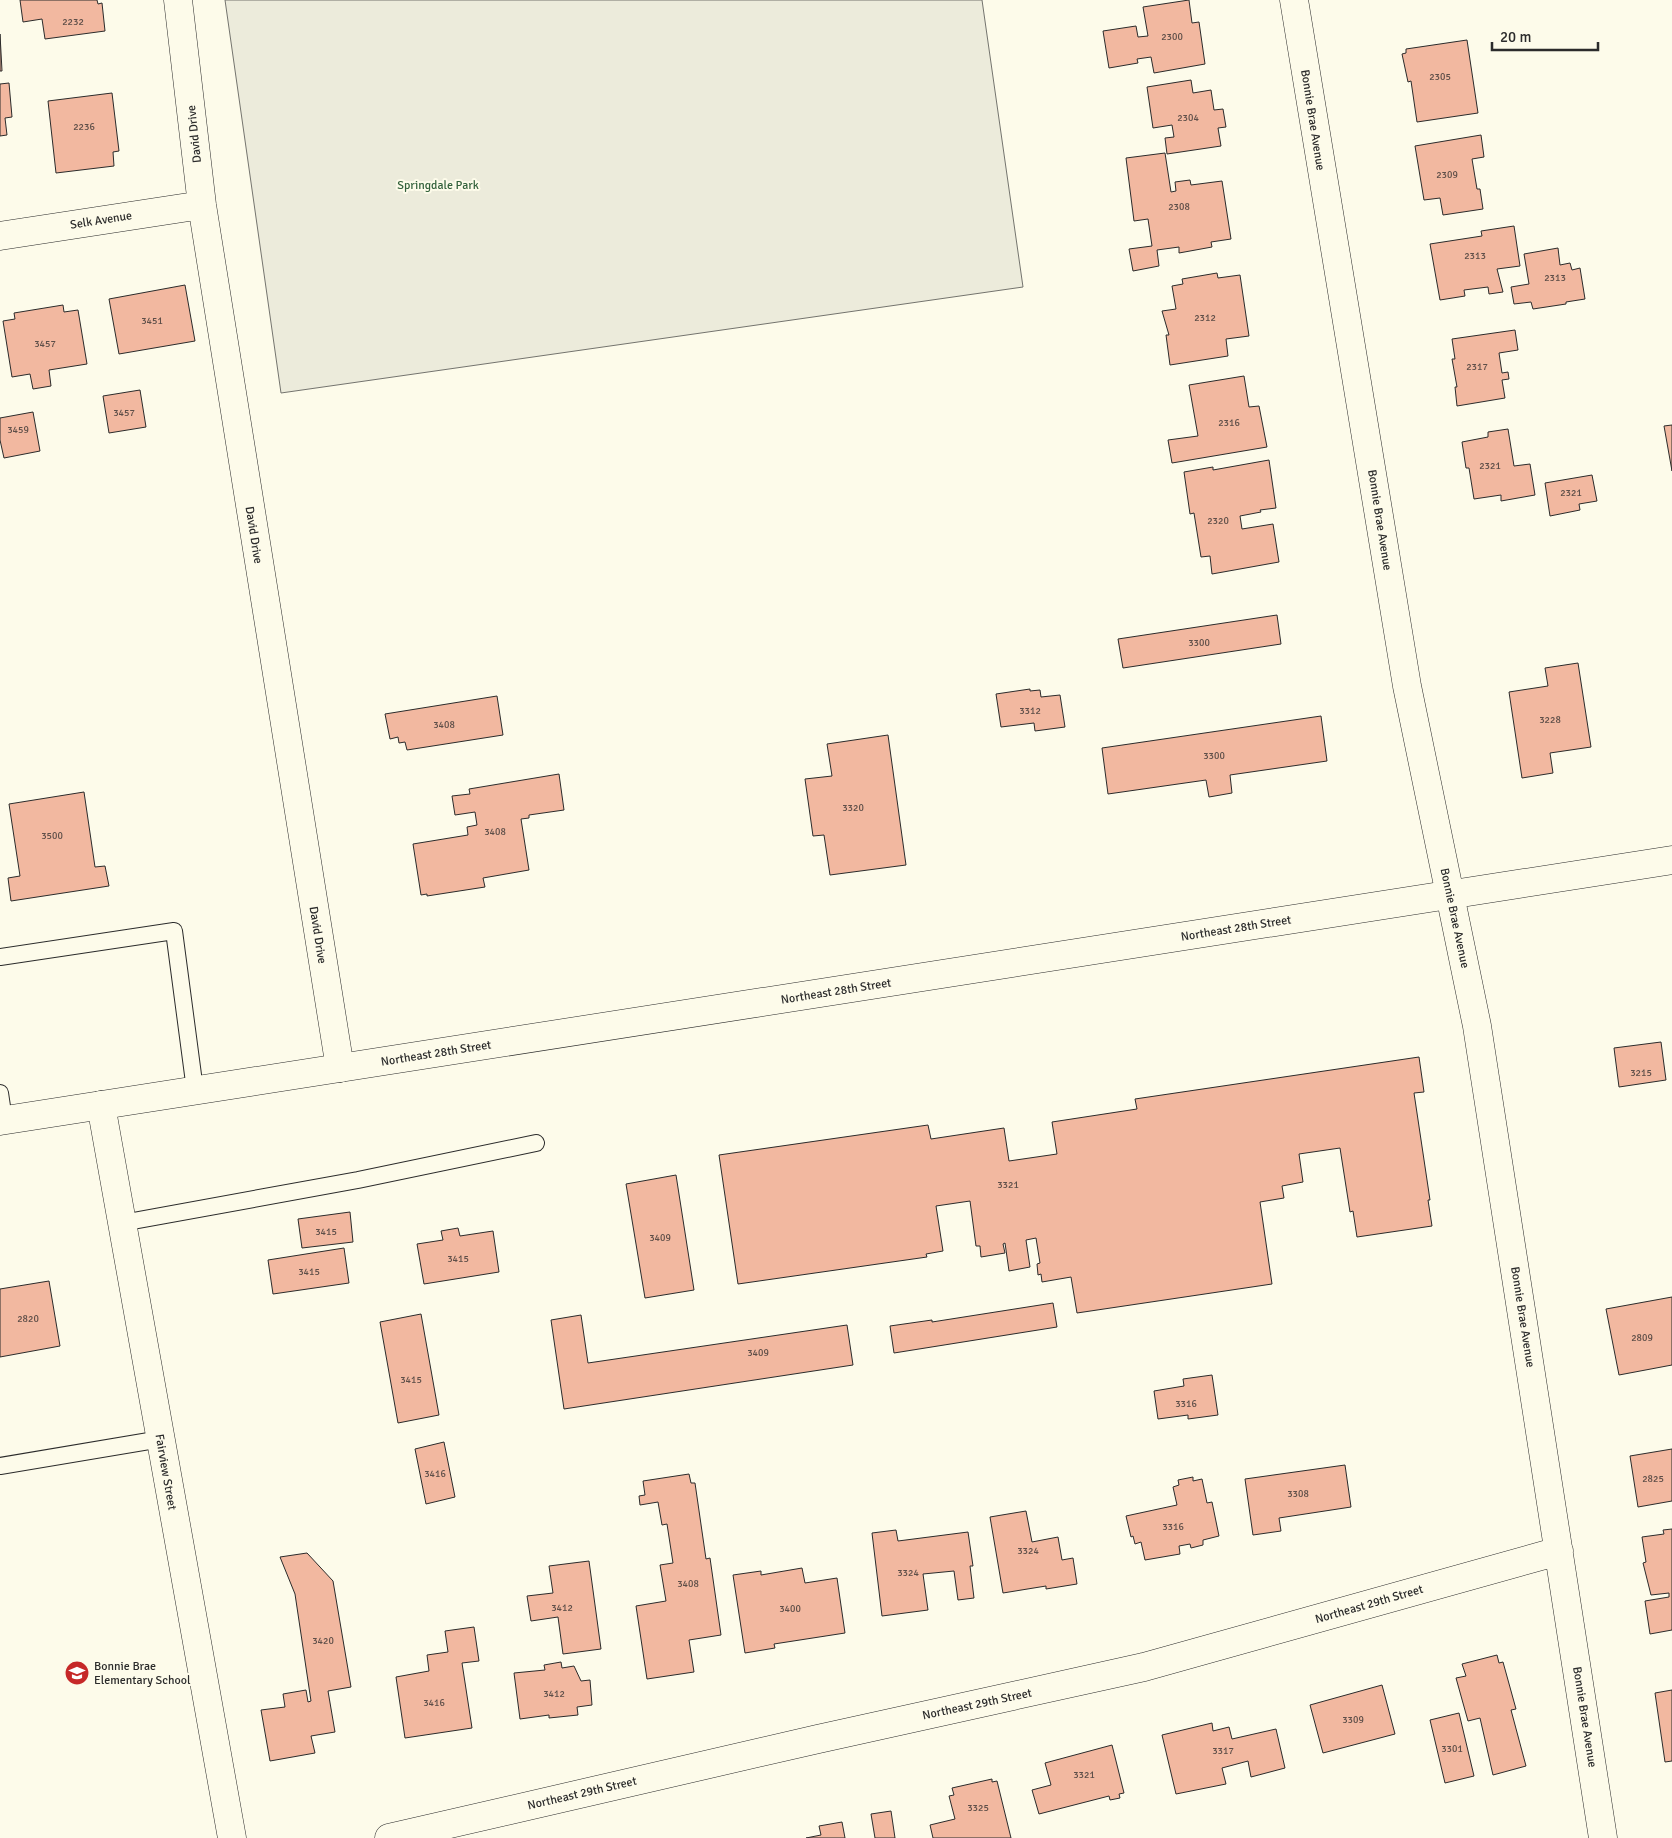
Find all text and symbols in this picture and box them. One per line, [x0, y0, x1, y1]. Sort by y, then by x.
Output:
house number: 2232 [62, 16, 84, 28]
scale bar [1492, 20, 1598, 52]
text: 20 m [1500, 28, 1531, 46]
house number: 2300 [1161, 31, 1183, 43]
street label: Bonnie Brae Avenue [1297, 68, 1328, 172]
house number: 2305 [1429, 71, 1451, 83]
street label: David Drive [184, 104, 205, 164]
house number: 2304 [1177, 112, 1199, 124]
house number: 2236 [73, 121, 95, 133]
house number: 2309 [1436, 169, 1458, 181]
park label: Springdale Park [397, 178, 479, 193]
house number: 2308 [1168, 201, 1190, 213]
street label: Selk Avenue [69, 208, 133, 233]
house number: 2313 [1464, 250, 1486, 262]
house number: 2313 [1544, 272, 1566, 284]
house number: 2312 [1194, 312, 1216, 324]
house number: 3451 [141, 315, 163, 327]
house number: 3457 [34, 338, 56, 350]
house number: 2317 [1466, 361, 1488, 373]
house number: 3457 [113, 407, 135, 419]
house number: 2316 [1218, 417, 1240, 429]
house number: 3459 [7, 424, 29, 436]
house number: 2321 [1479, 460, 1501, 472]
street label: Bonnie Brae Avenue [1364, 468, 1395, 572]
house number: 2321 [1560, 487, 1582, 499]
street label: David Drive [242, 505, 265, 565]
house number: 2320 [1207, 515, 1229, 527]
house number: 3300 [1188, 637, 1210, 649]
house number: 3312 [1019, 705, 1041, 717]
house number: 3228 [1539, 714, 1561, 726]
house number: 3408 [433, 719, 455, 731]
house number: 3300 [1203, 750, 1225, 762]
house number: 3320 [842, 802, 864, 814]
house number: 3408 [484, 826, 506, 838]
house number: 3500 [41, 830, 63, 842]
street label: Bonnie Brae Avenue [1437, 867, 1472, 970]
street label: David Drive [306, 905, 329, 965]
street label: Northeast 28th Street [1180, 912, 1292, 945]
street label: Northeast 28th Street [780, 975, 892, 1008]
street label: Northeast 28th Street [380, 1037, 492, 1070]
house number: 3215 [1630, 1067, 1652, 1079]
house number: 3321 [997, 1179, 1019, 1191]
house number: 3415 [315, 1226, 337, 1238]
house number: 3409 [649, 1232, 671, 1244]
house number: 3415 [447, 1253, 469, 1265]
street label: Bonnie Brae Avenue [1507, 1265, 1538, 1369]
house number: 3415 [298, 1266, 320, 1278]
house number: 2820 [17, 1313, 39, 1325]
house number: 2809 [1631, 1332, 1653, 1344]
house number: 3409 [747, 1347, 769, 1359]
house number: 3415 [400, 1374, 422, 1386]
house number: 3316 [1175, 1398, 1197, 1410]
street label: Fairview Street [151, 1433, 180, 1511]
house number: 3416 [424, 1468, 446, 1480]
house number: 2825 [1642, 1473, 1664, 1485]
house number: 3308 [1287, 1488, 1309, 1500]
house number: 3316 [1162, 1521, 1184, 1533]
house number: 3324 [1017, 1545, 1039, 1557]
house number: 3324 [897, 1567, 919, 1579]
house number: 3408 [677, 1578, 699, 1590]
street label: Northeast 29th Street [1313, 1582, 1425, 1627]
house number: 3412 [551, 1602, 573, 1614]
house number: 3400 [779, 1603, 801, 1615]
house number: 3420 [312, 1635, 334, 1647]
place label: Bonnie Brae Elementary School [94, 1659, 191, 1688]
school or university icon: Bonnie Brae Elementary School [64, 1660, 90, 1686]
street label: Bonnie Brae Avenue [1569, 1665, 1600, 1769]
street label: Northeast 29th Street [921, 1686, 1033, 1723]
house number: 3412 [543, 1688, 565, 1700]
house number: 3416 [423, 1697, 445, 1709]
house number: 3309 [1342, 1714, 1364, 1726]
house number: 3301 [1441, 1743, 1463, 1755]
house number: 3317 [1212, 1745, 1234, 1757]
house number: 3321 [1073, 1769, 1095, 1781]
street label: Northeast 29th Street [526, 1774, 638, 1813]
house number: 3325 [967, 1802, 989, 1814]

